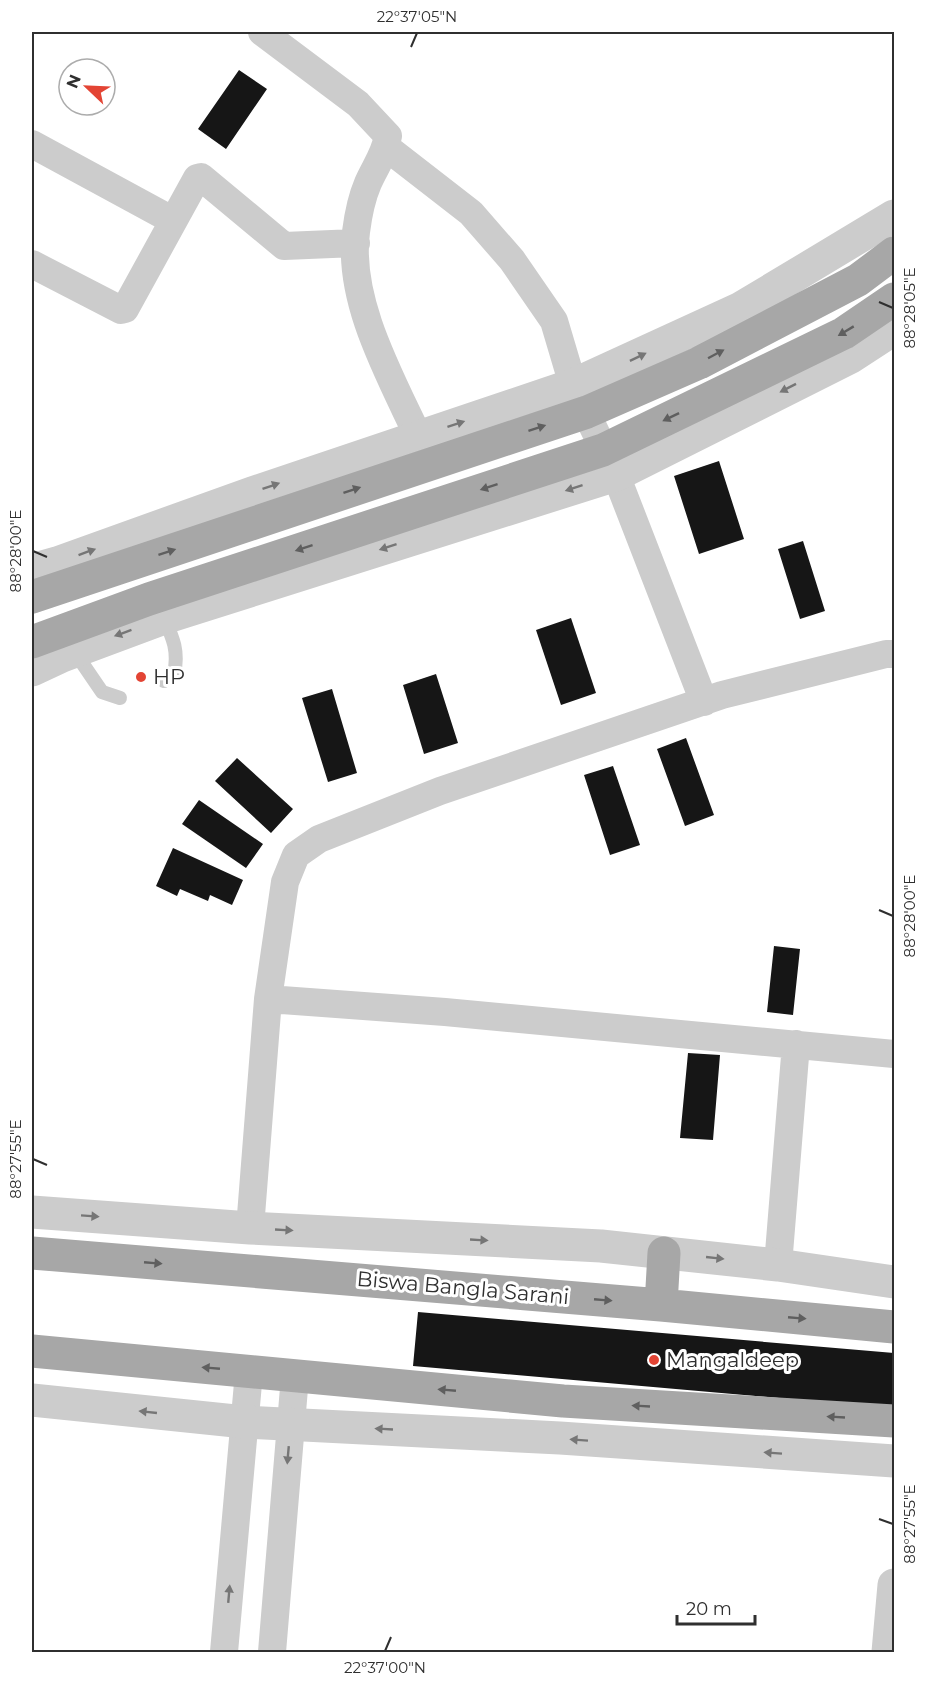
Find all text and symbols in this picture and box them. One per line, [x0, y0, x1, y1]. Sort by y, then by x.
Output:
text: 22°37'05"N [377, 7, 457, 26]
north arrow [57, 57, 117, 117]
text: N [62, 72, 85, 91]
text: 88°28'05"E [900, 267, 919, 349]
one-way arrow [838, 326, 854, 337]
one-way arrow [708, 349, 725, 359]
one-way arrow [630, 352, 647, 361]
one-way arrow [780, 384, 797, 393]
one-way arrow [662, 413, 679, 422]
one-way arrow [447, 419, 465, 428]
one-way arrow [528, 423, 546, 433]
one-way arrow [262, 481, 280, 491]
one-way arrow [480, 483, 498, 493]
one-way arrow [565, 484, 583, 494]
one-way arrow [343, 485, 361, 495]
text: 88°28'00"E [6, 510, 25, 592]
one-way arrow [379, 543, 397, 552]
one-way arrow [295, 544, 313, 554]
one-way arrow [78, 547, 96, 557]
one-way arrow [158, 547, 176, 556]
one-way arrow [114, 629, 132, 639]
place label: HP [153, 664, 185, 689]
marker: HP [134, 670, 148, 684]
text: 88°28'00"E [900, 875, 919, 957]
text: 88°27'55"E [6, 1119, 25, 1199]
one-way arrow [80, 1212, 99, 1221]
one-way arrow [275, 1225, 294, 1234]
one-way arrow [470, 1235, 489, 1244]
one-way arrow [706, 1253, 725, 1263]
one-way arrow [143, 1258, 162, 1267]
street label: Biswa Bangla Sarani [356, 1266, 570, 1309]
one-way arrow [593, 1295, 612, 1305]
one-way arrow [787, 1313, 806, 1323]
place label: Mangaldeep [666, 1347, 799, 1372]
marker: Mangaldeep [647, 1353, 661, 1367]
one-way arrow [202, 1363, 221, 1373]
one-way arrow [438, 1385, 457, 1395]
one-way arrow [632, 1401, 651, 1410]
one-way arrow [138, 1407, 157, 1417]
one-way arrow [827, 1413, 846, 1422]
one-way arrow [375, 1424, 394, 1433]
one-way arrow [569, 1435, 588, 1444]
one-way arrow [283, 1446, 293, 1465]
one-way arrow [764, 1448, 783, 1458]
text: 88°27'55"E [900, 1484, 919, 1564]
one-way arrow [224, 1585, 234, 1604]
scale bar [677, 1588, 755, 1626]
text: 20 m [686, 1598, 732, 1620]
text: 22°37'00"N [344, 1658, 426, 1677]

